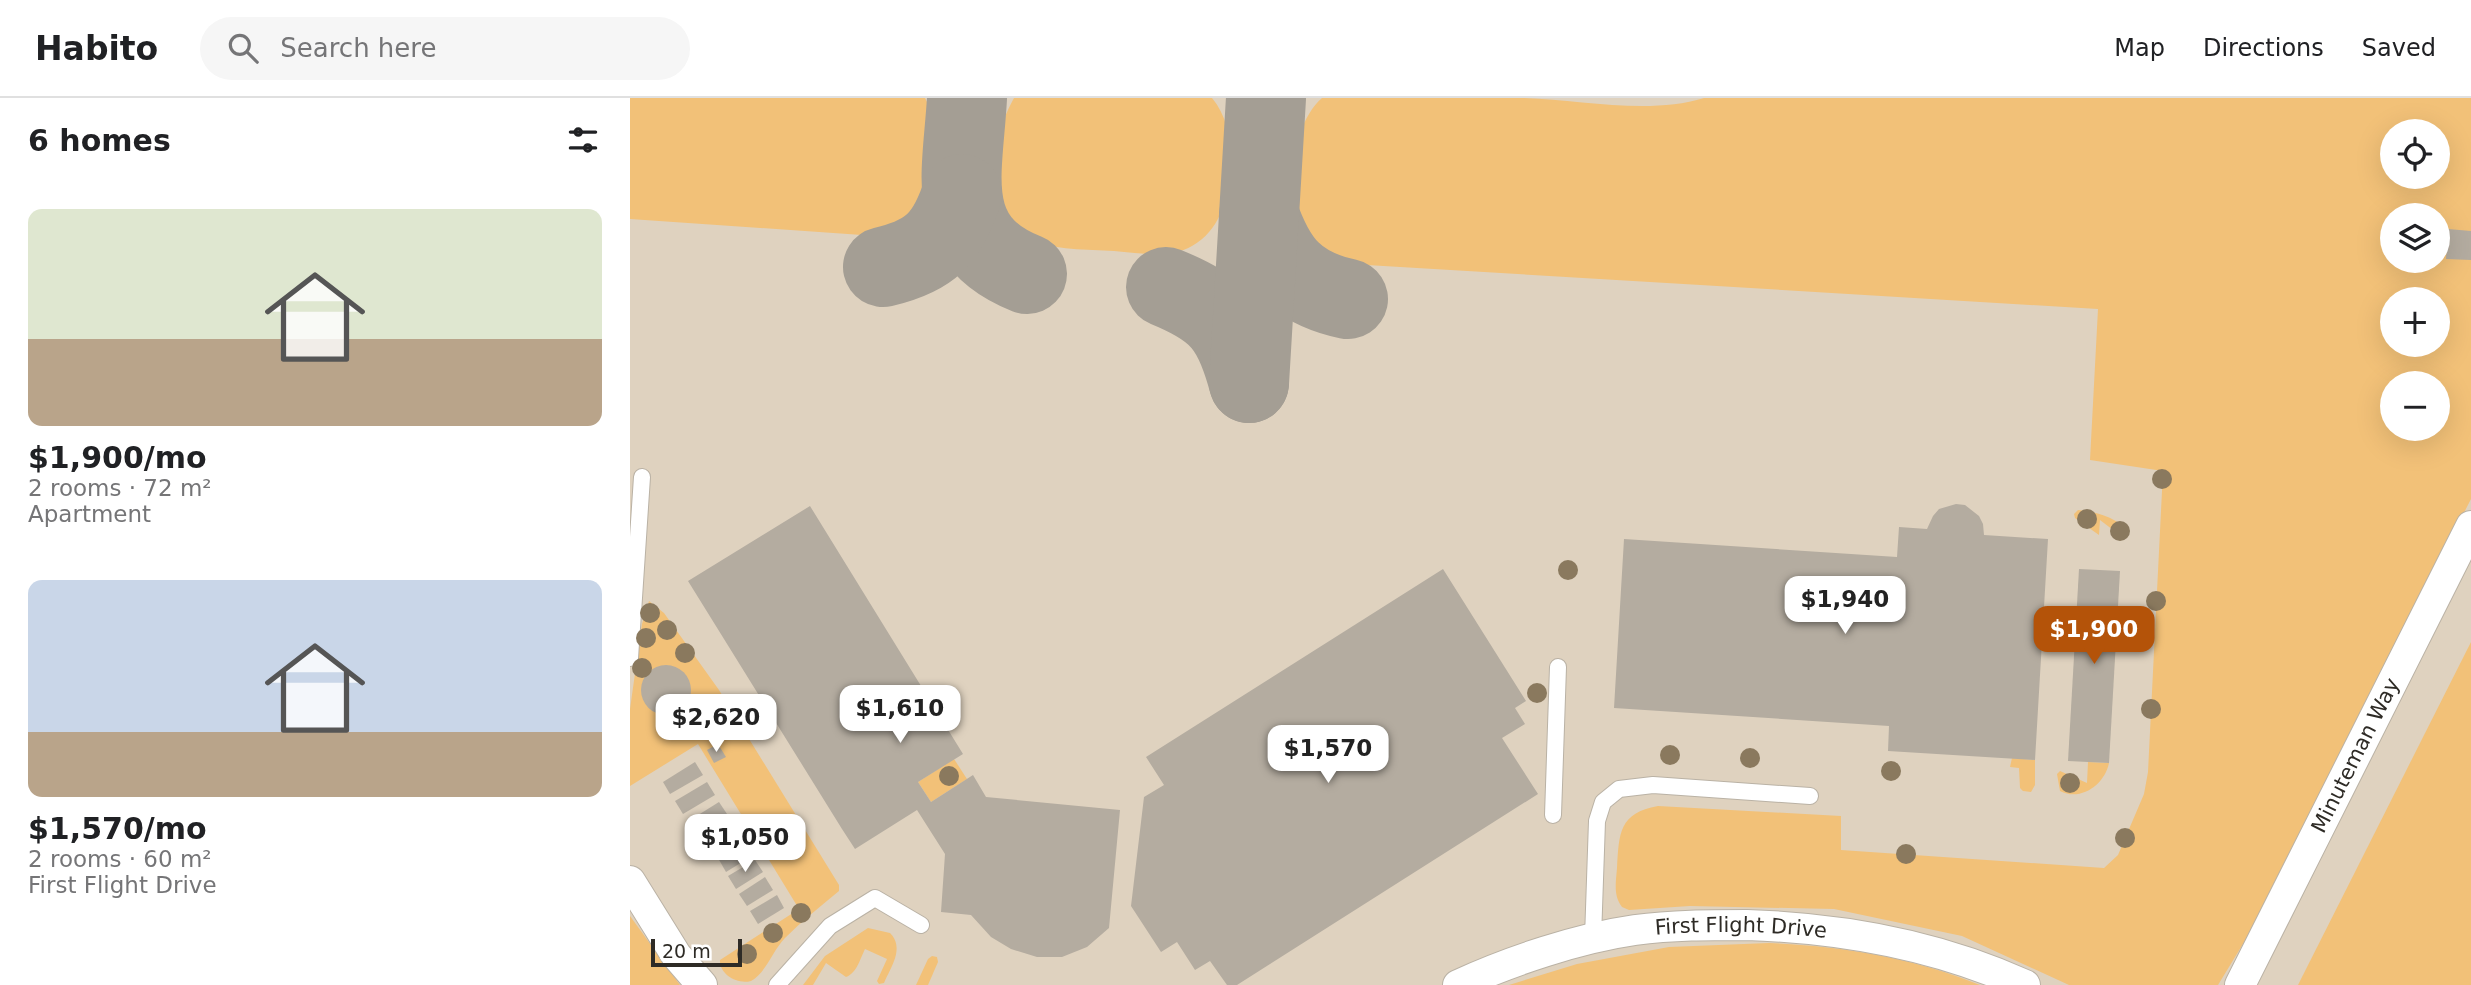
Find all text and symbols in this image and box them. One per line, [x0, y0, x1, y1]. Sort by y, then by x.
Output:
search box [200, 17, 690, 80]
text: Habito [35, 29, 158, 68]
icon: search [224, 29, 262, 67]
text: Search here [280, 33, 436, 63]
text: Map [2114, 34, 2165, 62]
text: Directions [2203, 34, 2324, 62]
text: Saved [2362, 34, 2436, 62]
map controls [2380, 119, 2450, 441]
button: locate [2380, 119, 2450, 189]
icon: filters [564, 121, 602, 159]
text: 6 homes [28, 123, 171, 158]
button: layers [2380, 203, 2450, 273]
icon: home [252, 254, 378, 380]
button: + [2380, 287, 2450, 357]
button: − [2380, 371, 2450, 441]
text: $1,900/mo [28, 440, 207, 475]
text: 2 rooms · 72 m² [28, 475, 212, 501]
text: Apartment [28, 501, 151, 527]
pin: $1,940 [1788, 576, 1902, 636]
text: $1,940 [1801, 586, 1889, 612]
pin: $1,900 [2037, 606, 2151, 666]
text: $1,900 [2050, 616, 2138, 642]
icon: home [252, 625, 378, 751]
street label: Minuteman Way [2307, 674, 2404, 837]
pin: $1,610 [843, 686, 957, 745]
pin: $2,620 [659, 694, 773, 754]
text: $1,610 [856, 695, 944, 721]
text: $2,620 [672, 704, 760, 730]
pin: $1,570 [1271, 726, 1385, 785]
text: $1,570 [1284, 735, 1372, 761]
text: $1,570/mo [28, 811, 207, 846]
pin: $1,050 [688, 814, 802, 874]
text: $1,050 [701, 824, 789, 850]
text: 2 rooms · 60 m² [28, 846, 212, 872]
text: First Flight Drive [28, 872, 217, 898]
street label: First Flight Drive [1654, 913, 1828, 943]
scale bar [651, 936, 742, 968]
text: 20 m [662, 940, 711, 962]

